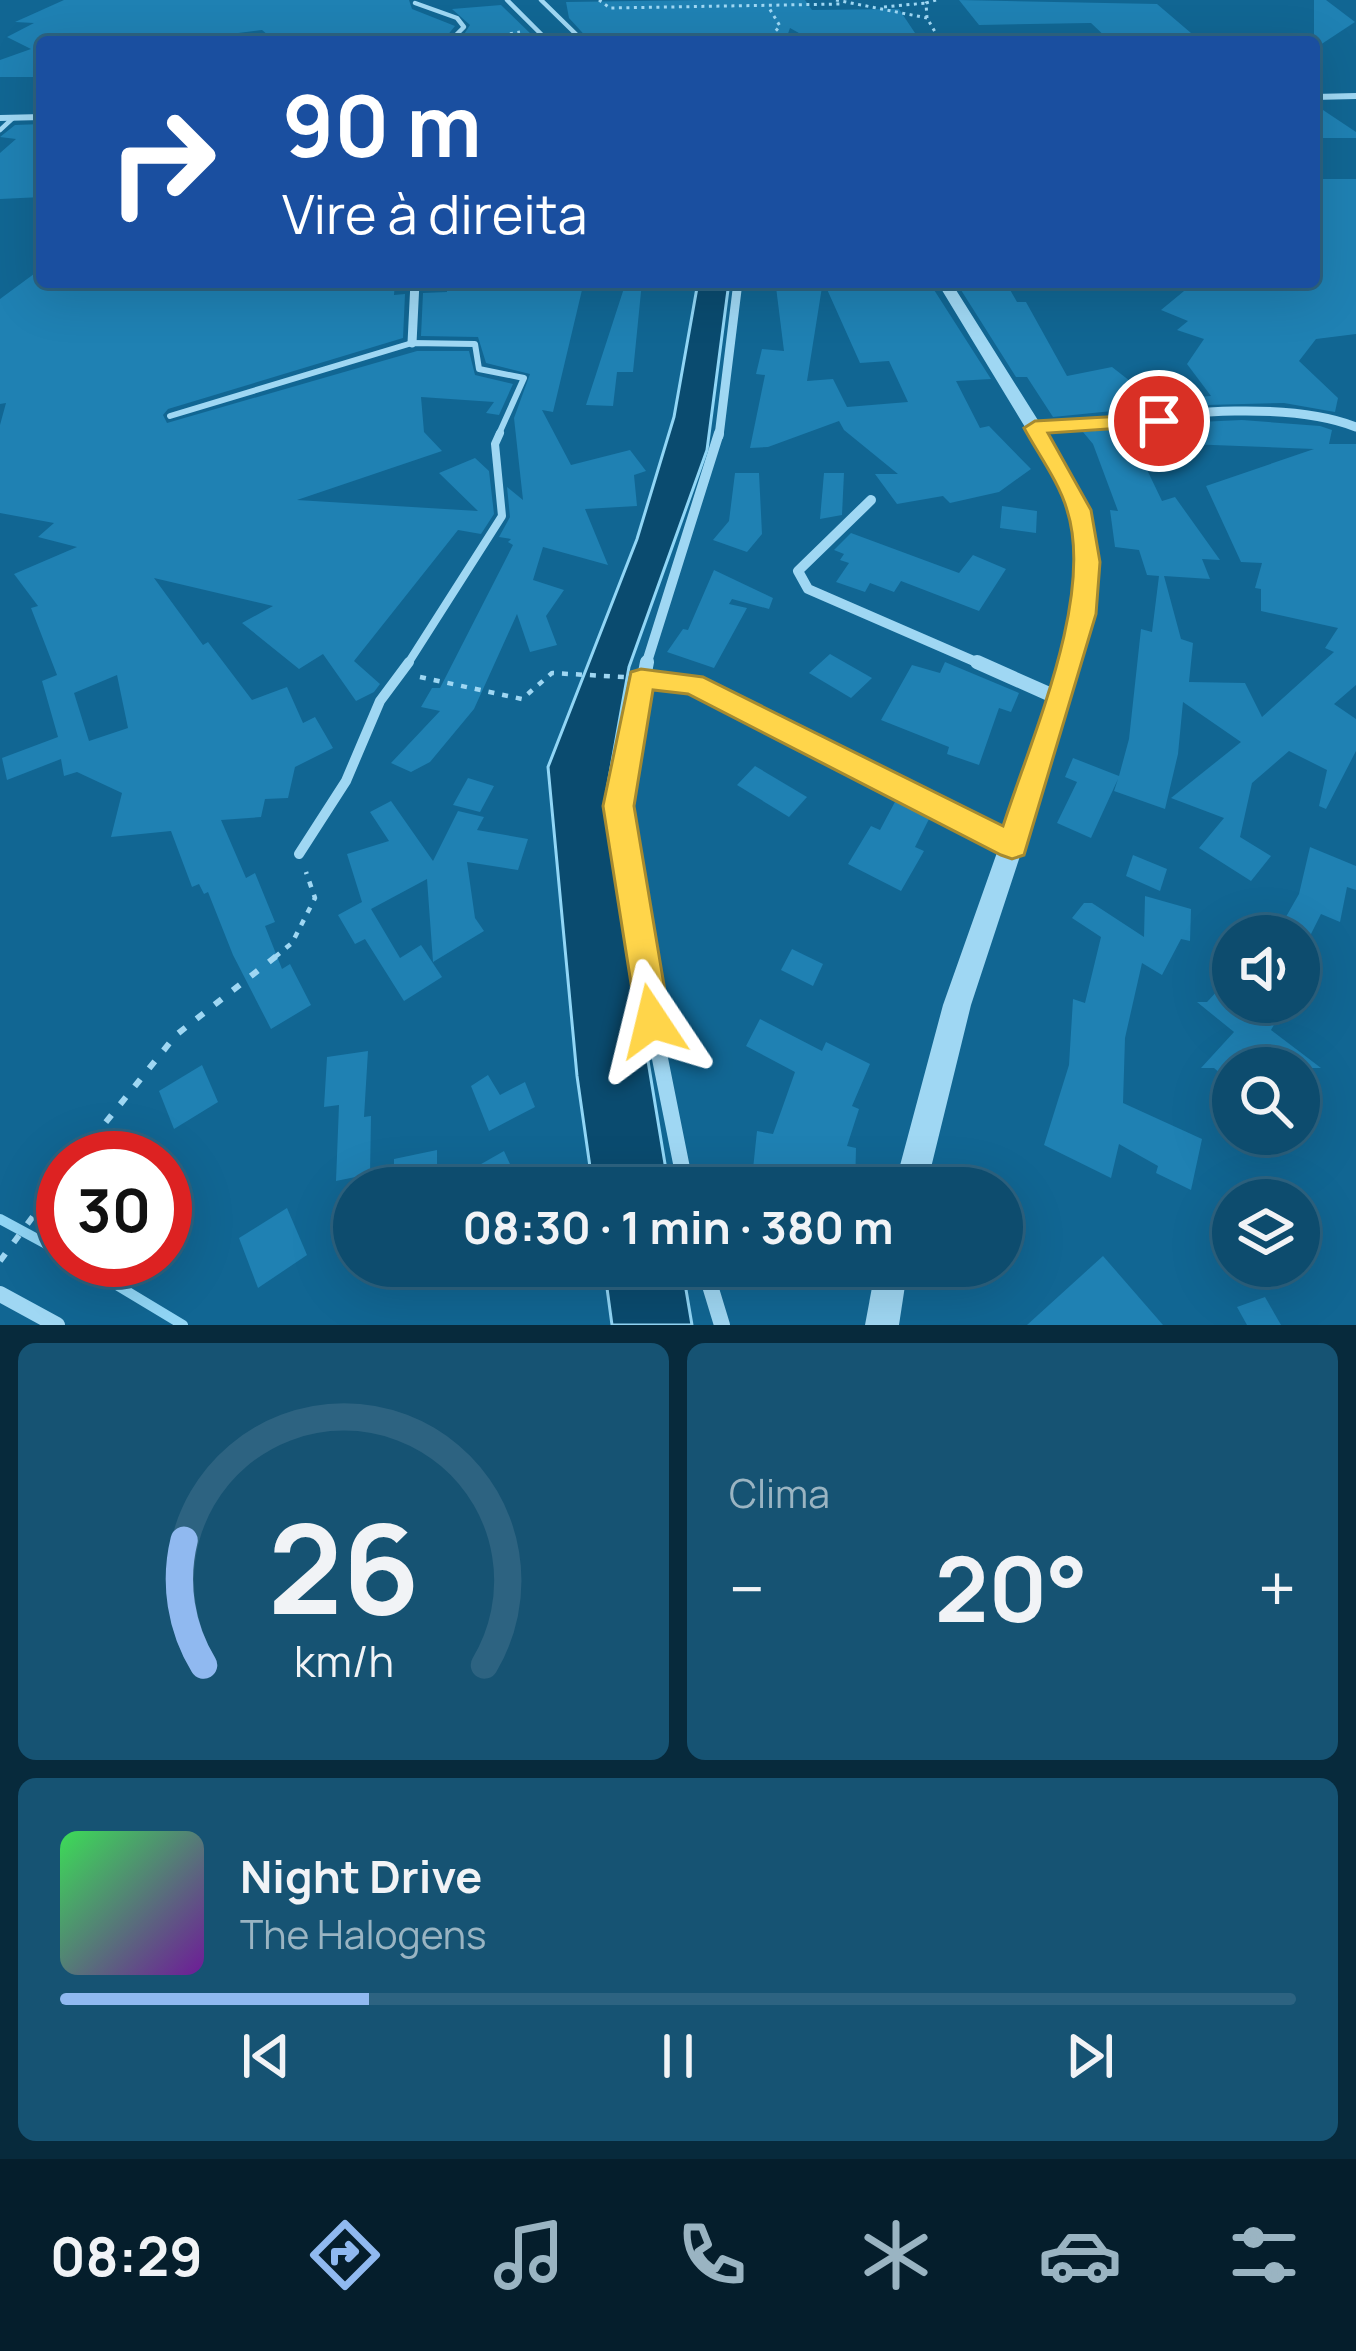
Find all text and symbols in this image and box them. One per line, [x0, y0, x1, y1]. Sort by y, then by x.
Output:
text: 90 m [282, 67, 482, 182]
icon: right [84, 84, 240, 240]
text: Vire à direita [282, 176, 588, 250]
pin [1108, 370, 1210, 472]
icon: arrive [1126, 388, 1192, 454]
map controls [1212, 915, 1320, 1287]
button: sound [1212, 915, 1320, 1023]
position arrow [589, 958, 715, 1084]
button: search [1212, 1047, 1320, 1155]
speed limit sign: 30 [36, 1131, 192, 1287]
button: layers [1212, 1179, 1320, 1287]
text: 08:30 · 1 min · 380 m [462, 1196, 894, 1258]
text: Clima [729, 1466, 830, 1520]
text: 26 [268, 1481, 419, 1651]
text: 20° [935, 1526, 1088, 1649]
text: − [729, 1543, 765, 1633]
text: + [1258, 1543, 1296, 1633]
text: km/h [294, 1630, 393, 1689]
text: Night Drive [240, 1845, 482, 1907]
text: The Halogens [240, 1907, 487, 1961]
icon: previous [233, 2023, 299, 2089]
icon: pause [645, 2023, 711, 2089]
icon: next [1057, 2023, 1123, 2089]
icon: directions [303, 2213, 387, 2297]
icon: music [487, 2213, 571, 2297]
icon: phone [670, 2213, 754, 2297]
icon: climate [854, 2213, 938, 2297]
icon: car [1038, 2213, 1122, 2297]
icon: filters [1222, 2213, 1306, 2297]
text: 08:29 [50, 2218, 203, 2292]

